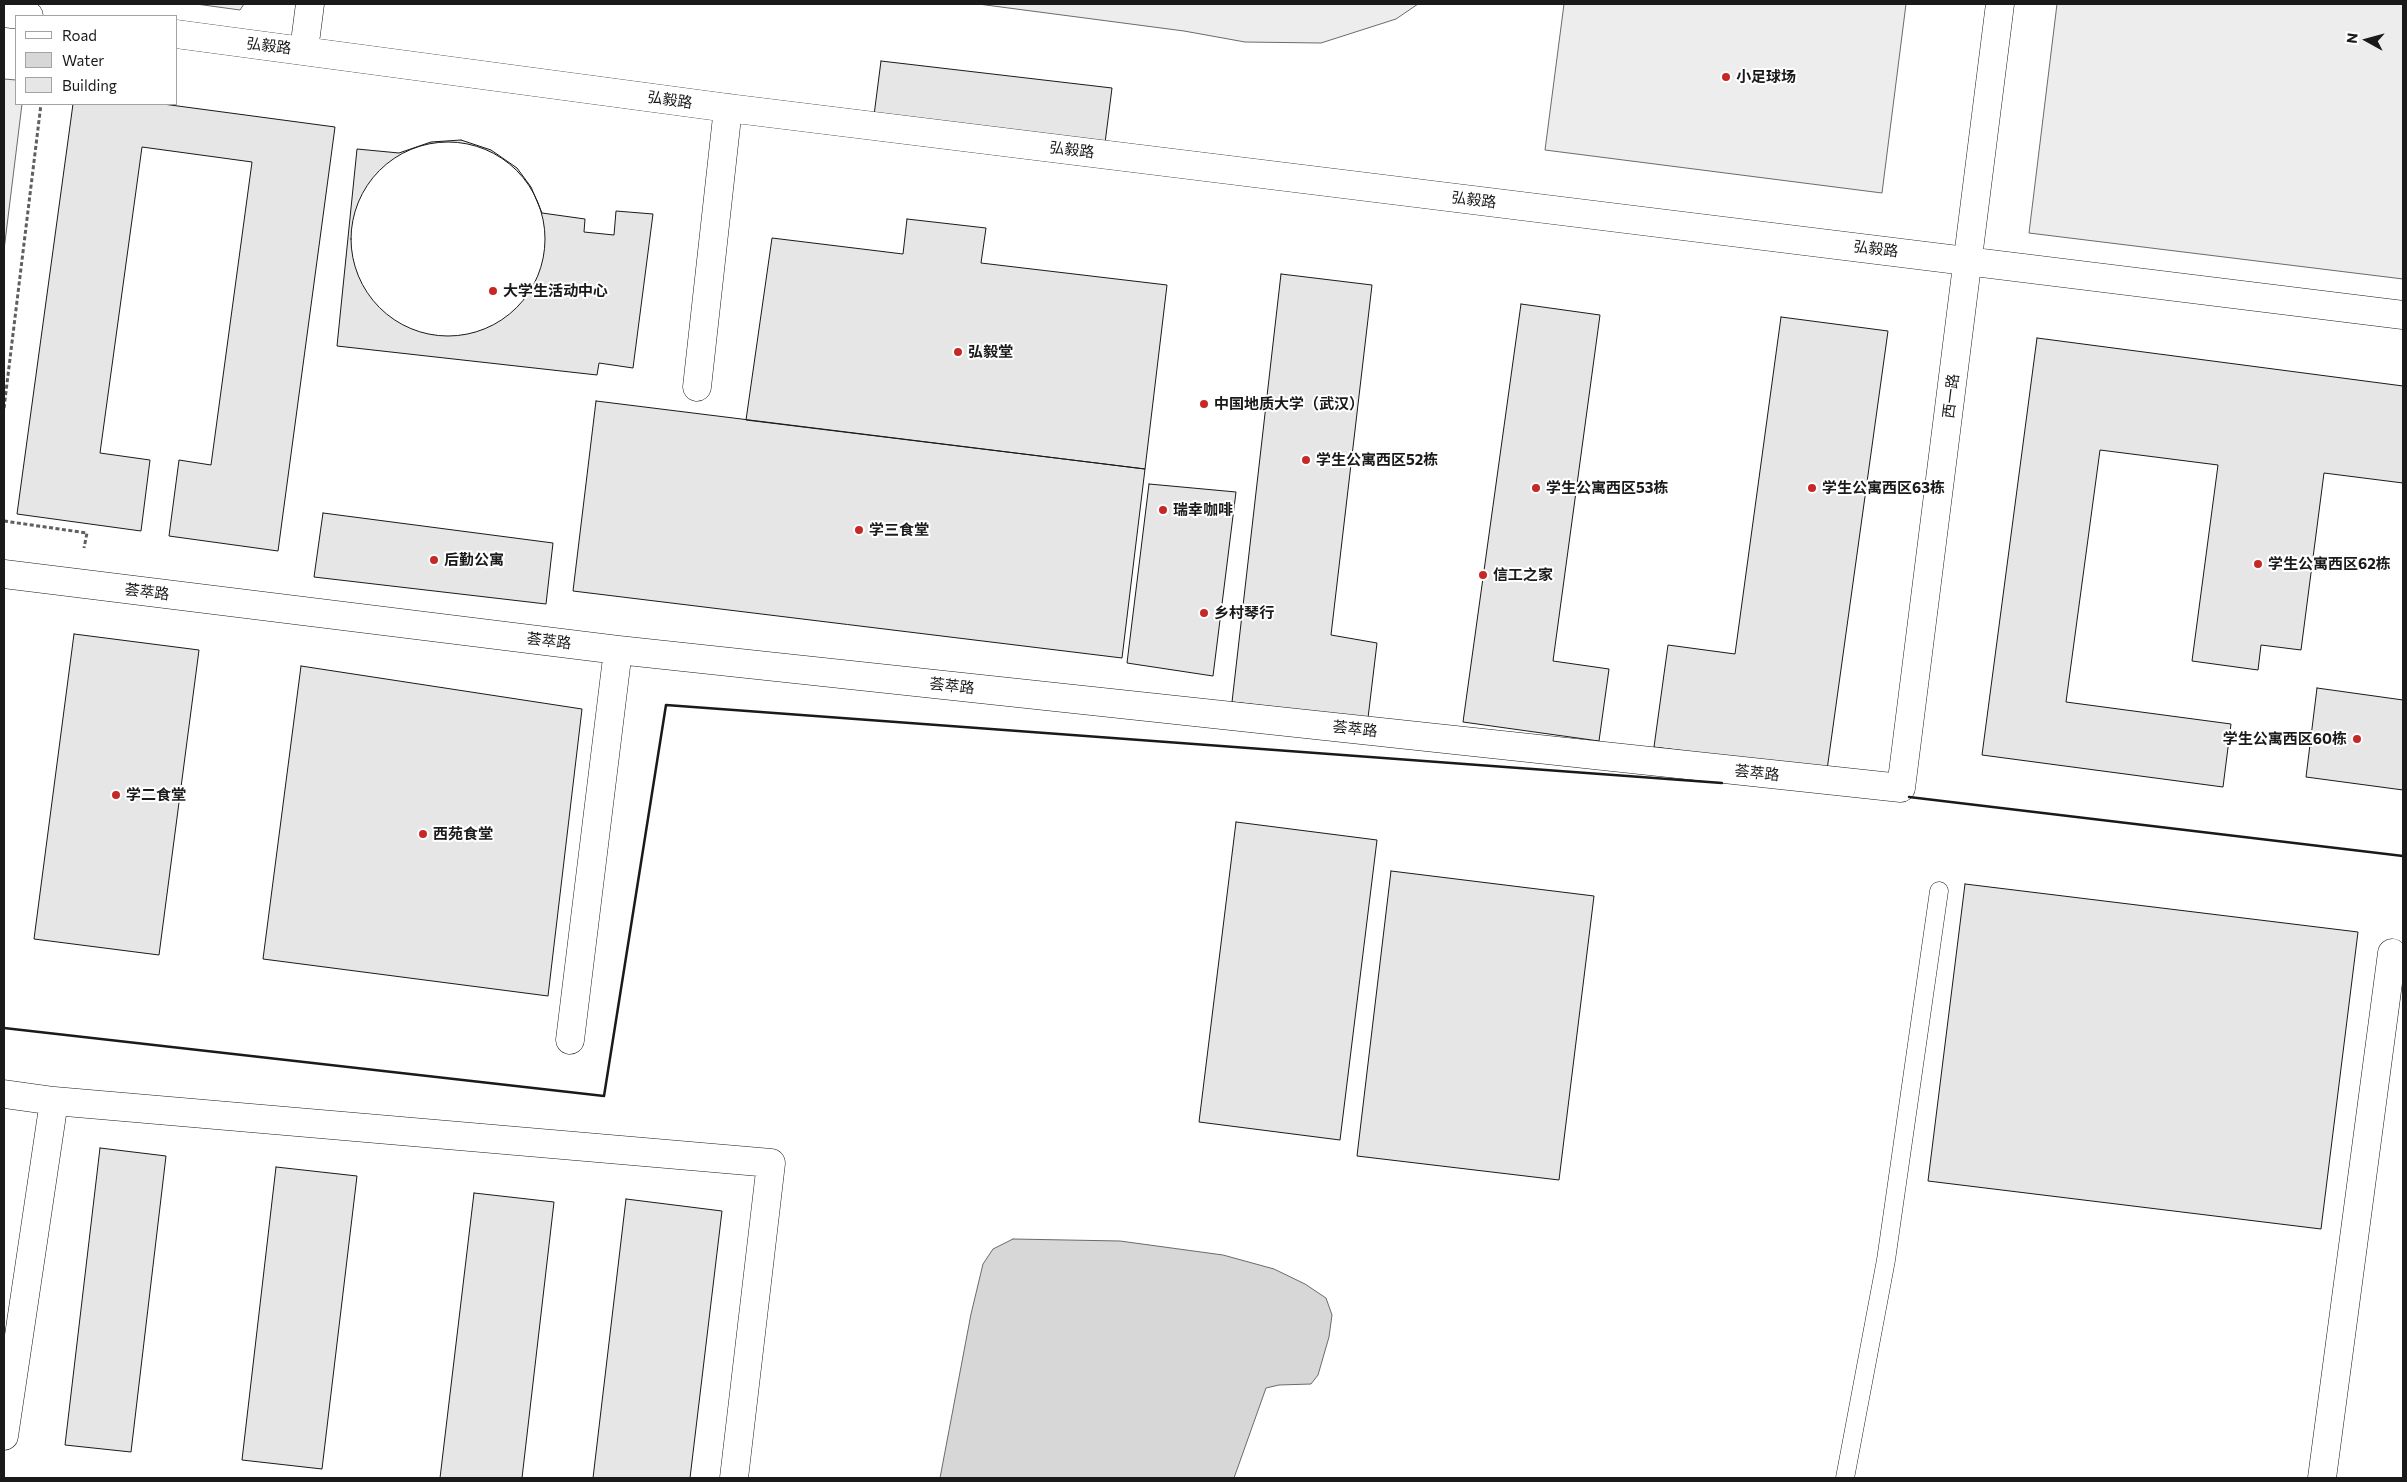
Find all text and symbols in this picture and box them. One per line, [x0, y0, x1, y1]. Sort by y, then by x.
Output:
legend [15, 15, 178, 105]
north arrow [2342, 15, 2392, 65]
text: Road [62, 26, 97, 44]
text: N [2343, 32, 2361, 44]
street label: 弘毅路 [246, 34, 292, 58]
text: Water [62, 51, 104, 69]
place label: 小足球场 [1736, 68, 1796, 86]
marker: 小足球场 [1720, 71, 1732, 83]
text: Building [62, 76, 117, 94]
street label: 弘毅路 [646, 88, 694, 112]
street label: 弘毅路 [1049, 138, 1095, 162]
street label: 弘毅路 [1451, 188, 1497, 212]
street label: 弘毅路 [1853, 237, 1899, 261]
place label: 大学生活动中心 [503, 282, 608, 300]
marker: 大学生活动中心 [487, 285, 499, 297]
place label: 弘毅堂 [968, 343, 1013, 361]
marker: 弘毅堂 [952, 346, 964, 358]
street label: 西一路 [1939, 373, 1963, 419]
place label: 中国地质大学（武汉） [1214, 395, 1364, 413]
marker: 中国地质大学（武汉） [1198, 398, 1210, 410]
place label: 学生公寓西区52栋 [1316, 451, 1438, 469]
marker: 学生公寓西区52栋 [1300, 454, 1312, 466]
place label: 学生公寓西区53栋 [1546, 479, 1668, 497]
place label: 学生公寓西区63栋 [1822, 479, 1945, 497]
marker: 学生公寓西区53栋 [1530, 482, 1542, 494]
marker: 学生公寓西区63栋 [1806, 482, 1818, 494]
place label: 瑞幸咖啡 [1173, 501, 1233, 519]
marker: 瑞幸咖啡 [1157, 504, 1169, 516]
place label: 学三食堂 [869, 521, 929, 539]
marker: 学三食堂 [853, 524, 865, 536]
place label: 后勤公寓 [444, 551, 504, 569]
marker: 后勤公寓 [428, 554, 440, 566]
place label: 学生公寓西区62栋 [2268, 555, 2391, 573]
marker: 学生公寓西区62栋 [2252, 558, 2264, 570]
place label: 信工之家 [1493, 566, 1553, 584]
marker: 信工之家 [1477, 569, 1489, 581]
street label: 荟萃路 [124, 580, 170, 604]
place label: 乡村琴行 [1214, 604, 1274, 622]
marker: 乡村琴行 [1198, 607, 1210, 619]
street label: 荟萃路 [526, 629, 572, 653]
street label: 荟萃路 [929, 675, 975, 697]
street label: 荟萃路 [1332, 718, 1378, 740]
place label: 学生公寓西区60栋 [2223, 730, 2347, 748]
marker: 学生公寓西区60栋 [2351, 733, 2363, 745]
street label: 荟萃路 [1734, 762, 1780, 784]
place label: 学二食堂 [126, 786, 186, 804]
marker: 学二食堂 [110, 789, 122, 801]
place label: 西苑食堂 [433, 825, 493, 843]
marker: 西苑食堂 [417, 828, 429, 840]

